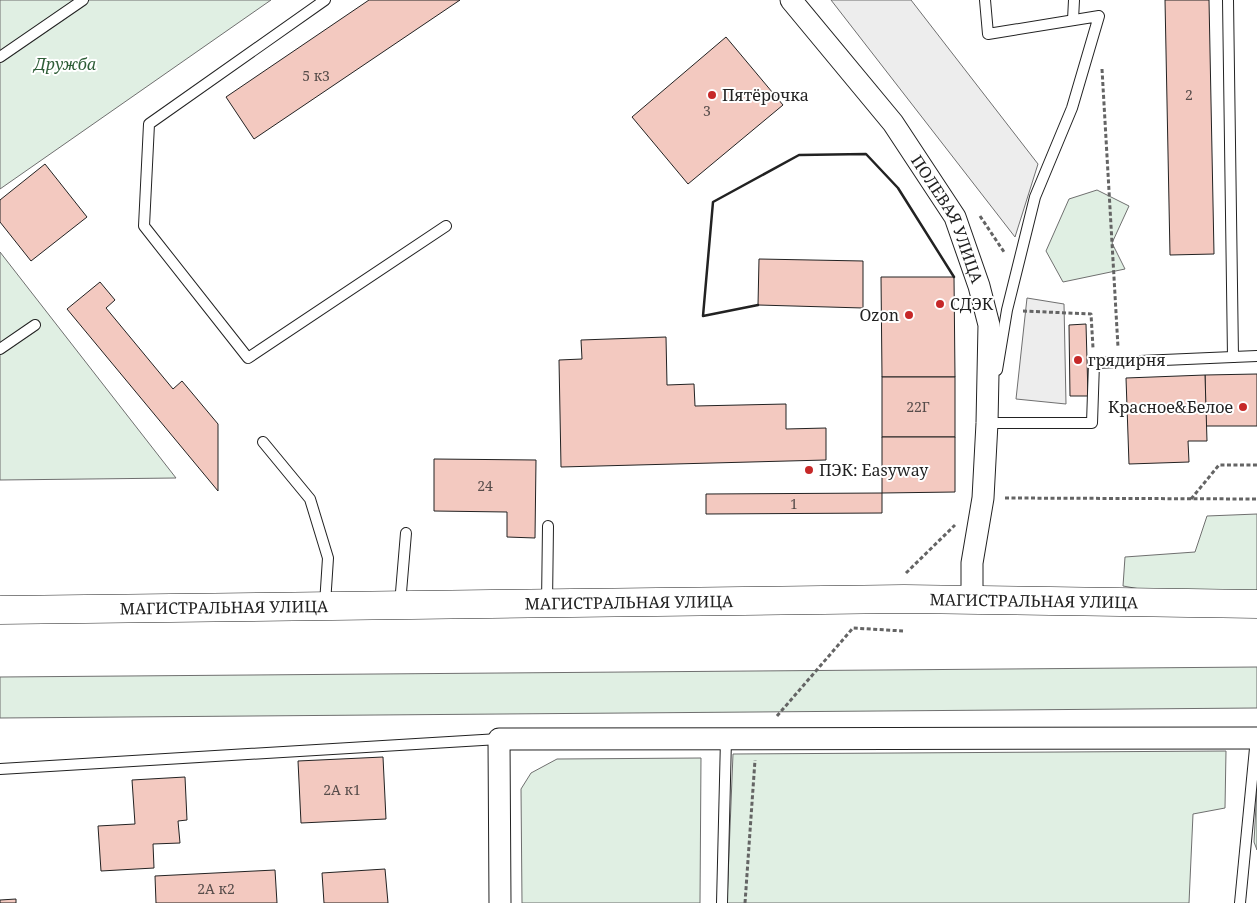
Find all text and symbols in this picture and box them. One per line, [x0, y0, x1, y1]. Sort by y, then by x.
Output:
park label: Дружба [32, 53, 96, 75]
house number: 5 к3 [302, 66, 330, 85]
place label: Пятёрочка [722, 84, 809, 106]
house number: 2 [1185, 85, 1193, 104]
marker: Пятёрочка [706, 89, 718, 101]
house number: 3 [703, 101, 711, 120]
street label: ПОЛЕВАЯ УЛИЦА [906, 151, 988, 287]
place label: СДЭК [950, 293, 994, 315]
marker: СДЭК [934, 298, 946, 310]
place label: Ozon [859, 304, 899, 326]
marker: Ozon [903, 309, 915, 321]
place label: грядирня [1088, 349, 1166, 371]
marker: грядирня [1072, 354, 1084, 366]
place label: Красное&Белое [1108, 396, 1233, 418]
house number: 22Г [906, 397, 930, 416]
marker: Красное&Белое [1237, 401, 1249, 413]
place label: ПЭК: Easyway [819, 459, 929, 481]
marker: ПЭК: Easyway [803, 464, 815, 476]
house number: 24 [477, 476, 493, 495]
house number: 1 [790, 494, 798, 513]
street label: МАГИСТРАЛЬНАЯ УЛИЦА [929, 588, 1139, 613]
street label: МАГИСТРАЛЬНАЯ УЛИЦА [524, 590, 734, 615]
street label: МАГИСТРАЛЬНАЯ УЛИЦА [120, 595, 329, 620]
house number: 2А к1 [323, 780, 361, 799]
house number: 2А к2 [197, 879, 235, 898]

